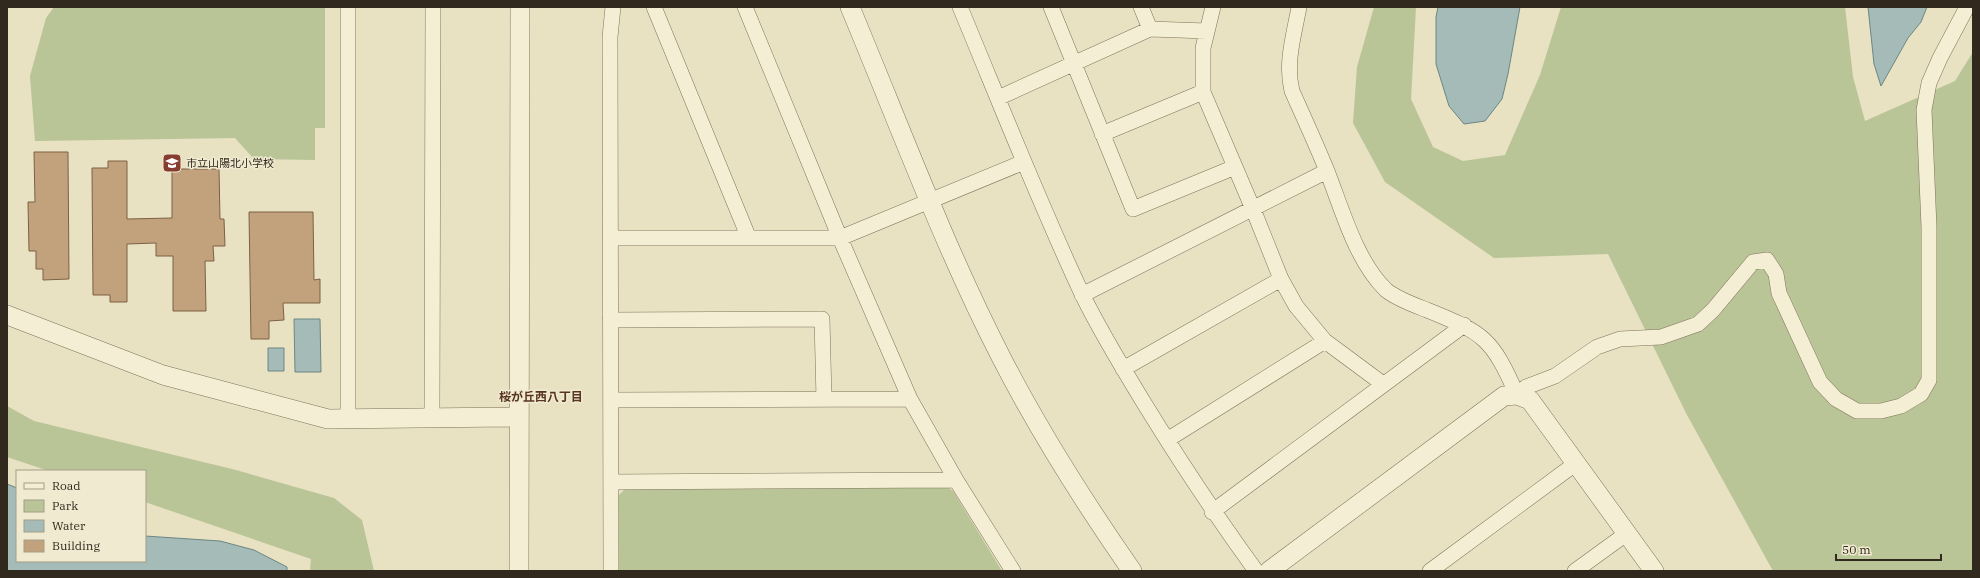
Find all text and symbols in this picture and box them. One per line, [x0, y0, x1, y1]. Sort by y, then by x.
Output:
school or university icon: 市立山陽北小学校 [161, 152, 183, 174]
place label: 市立山陽北小学校 [186, 156, 274, 170]
district label: 桜が丘西八丁目 [499, 389, 583, 404]
legend [16, 470, 146, 562]
text: Road [52, 478, 81, 493]
text: Park [52, 498, 78, 513]
text: Water [52, 518, 86, 533]
scale bar [1836, 536, 1941, 562]
text: Building [52, 538, 100, 553]
text: 50 m [1842, 542, 1871, 557]

